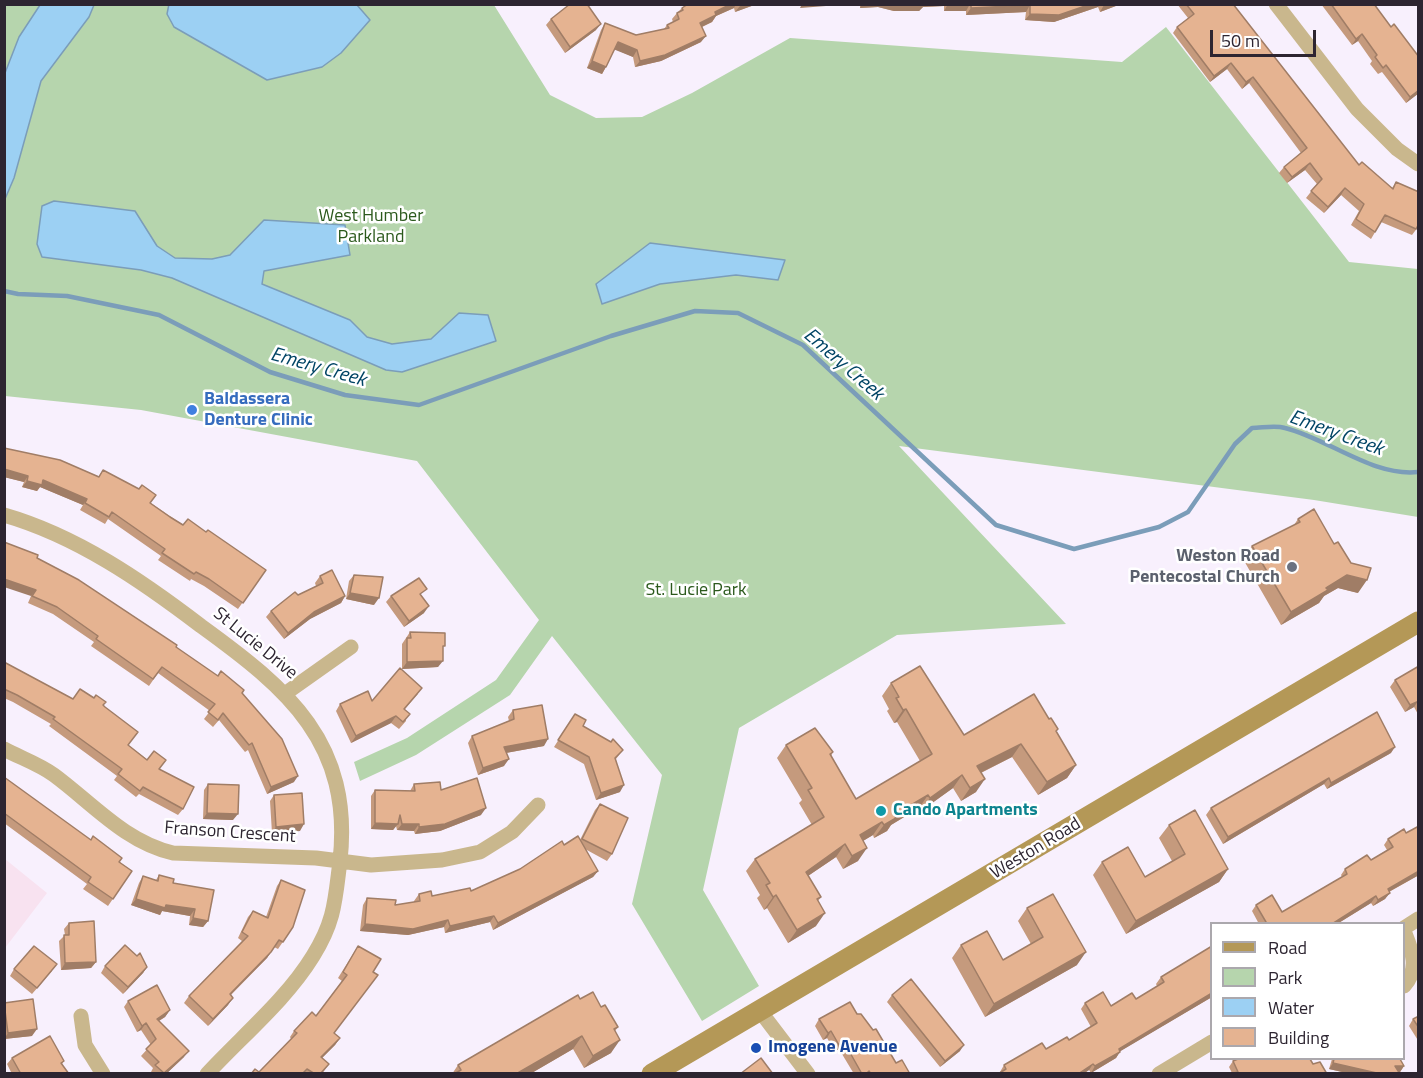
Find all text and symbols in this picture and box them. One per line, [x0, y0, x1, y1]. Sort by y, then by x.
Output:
scale bar [1213, 18, 1320, 56]
text: 50 m [1221, 27, 1260, 54]
park label: West Humber Parkland [319, 206, 423, 248]
water label: Emery Creek [798, 324, 888, 406]
water label: Emery Creek [268, 343, 368, 393]
place label: Baldassera Denture Clinic [204, 389, 313, 432]
marker: Baldassera Denture Clinic [185, 403, 199, 417]
water label: Emery Creek [1286, 406, 1386, 462]
place label: Weston Road Pentecostal Church [1130, 546, 1280, 588]
marker: Weston Road Pentecostal Church [1285, 560, 1299, 574]
park label: St. Lucie Park [645, 580, 747, 602]
street label: St Lucie Drive [209, 603, 301, 685]
place label: Cando Apartments [893, 800, 1038, 822]
marker: Cando Apartments [874, 804, 888, 818]
street label: Weston Road [987, 814, 1085, 884]
street label: Franson Crescent [164, 818, 296, 848]
legend [1210, 922, 1405, 1060]
text: Road [1268, 934, 1307, 961]
text: Park [1268, 964, 1302, 991]
text: Water [1268, 994, 1314, 1021]
text: Building [1268, 1024, 1329, 1051]
place label: Imogene Avenue [768, 1037, 897, 1059]
marker: Imogene Avenue [749, 1041, 763, 1055]

